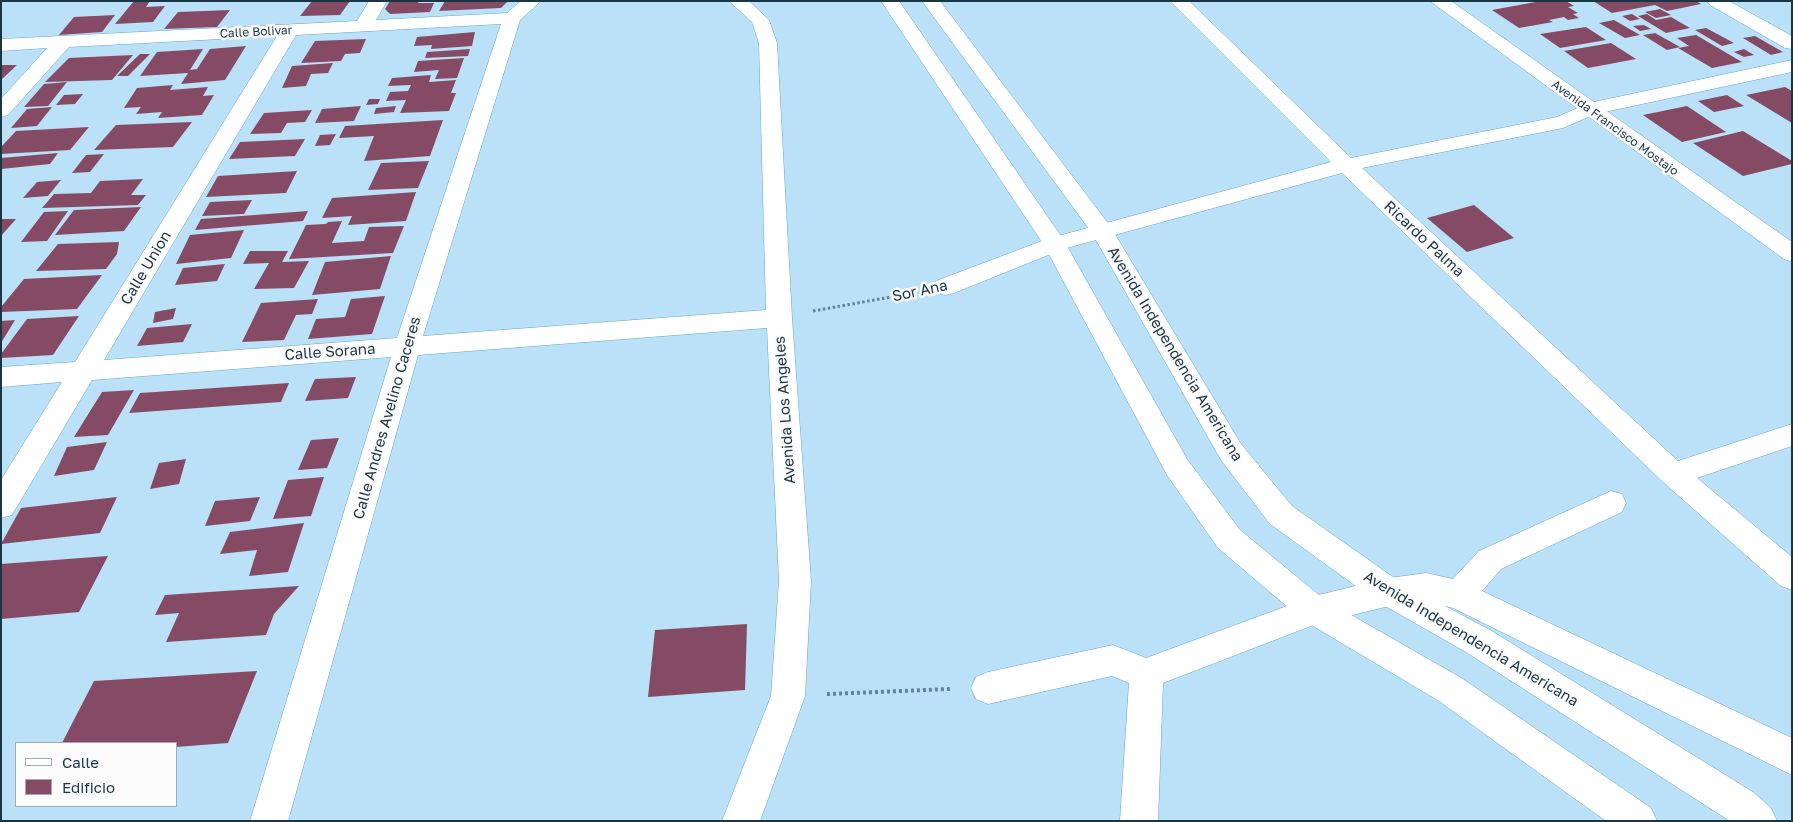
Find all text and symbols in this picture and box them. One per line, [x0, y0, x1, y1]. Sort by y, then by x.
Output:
street label: Calle Bolivar [219, 23, 293, 41]
street label: Avenida Francisco Mostajo [1549, 77, 1681, 179]
street label: Ricardo Palma [1380, 197, 1468, 281]
street label: Calle Union [117, 228, 175, 308]
street label: Avenida Independencia Americana [1104, 243, 1246, 465]
street label: Sor Ana [891, 276, 949, 306]
street label: Calle Andres Avelino Caceres [349, 315, 425, 521]
street label: Avenida Los Angeles [771, 335, 799, 485]
street label: Calle Sorana [284, 340, 376, 364]
street label: Avenida Independencia Americana [1360, 568, 1582, 710]
legend [15, 742, 178, 807]
text: Calle [62, 753, 99, 771]
text: Edificio [62, 778, 115, 796]

